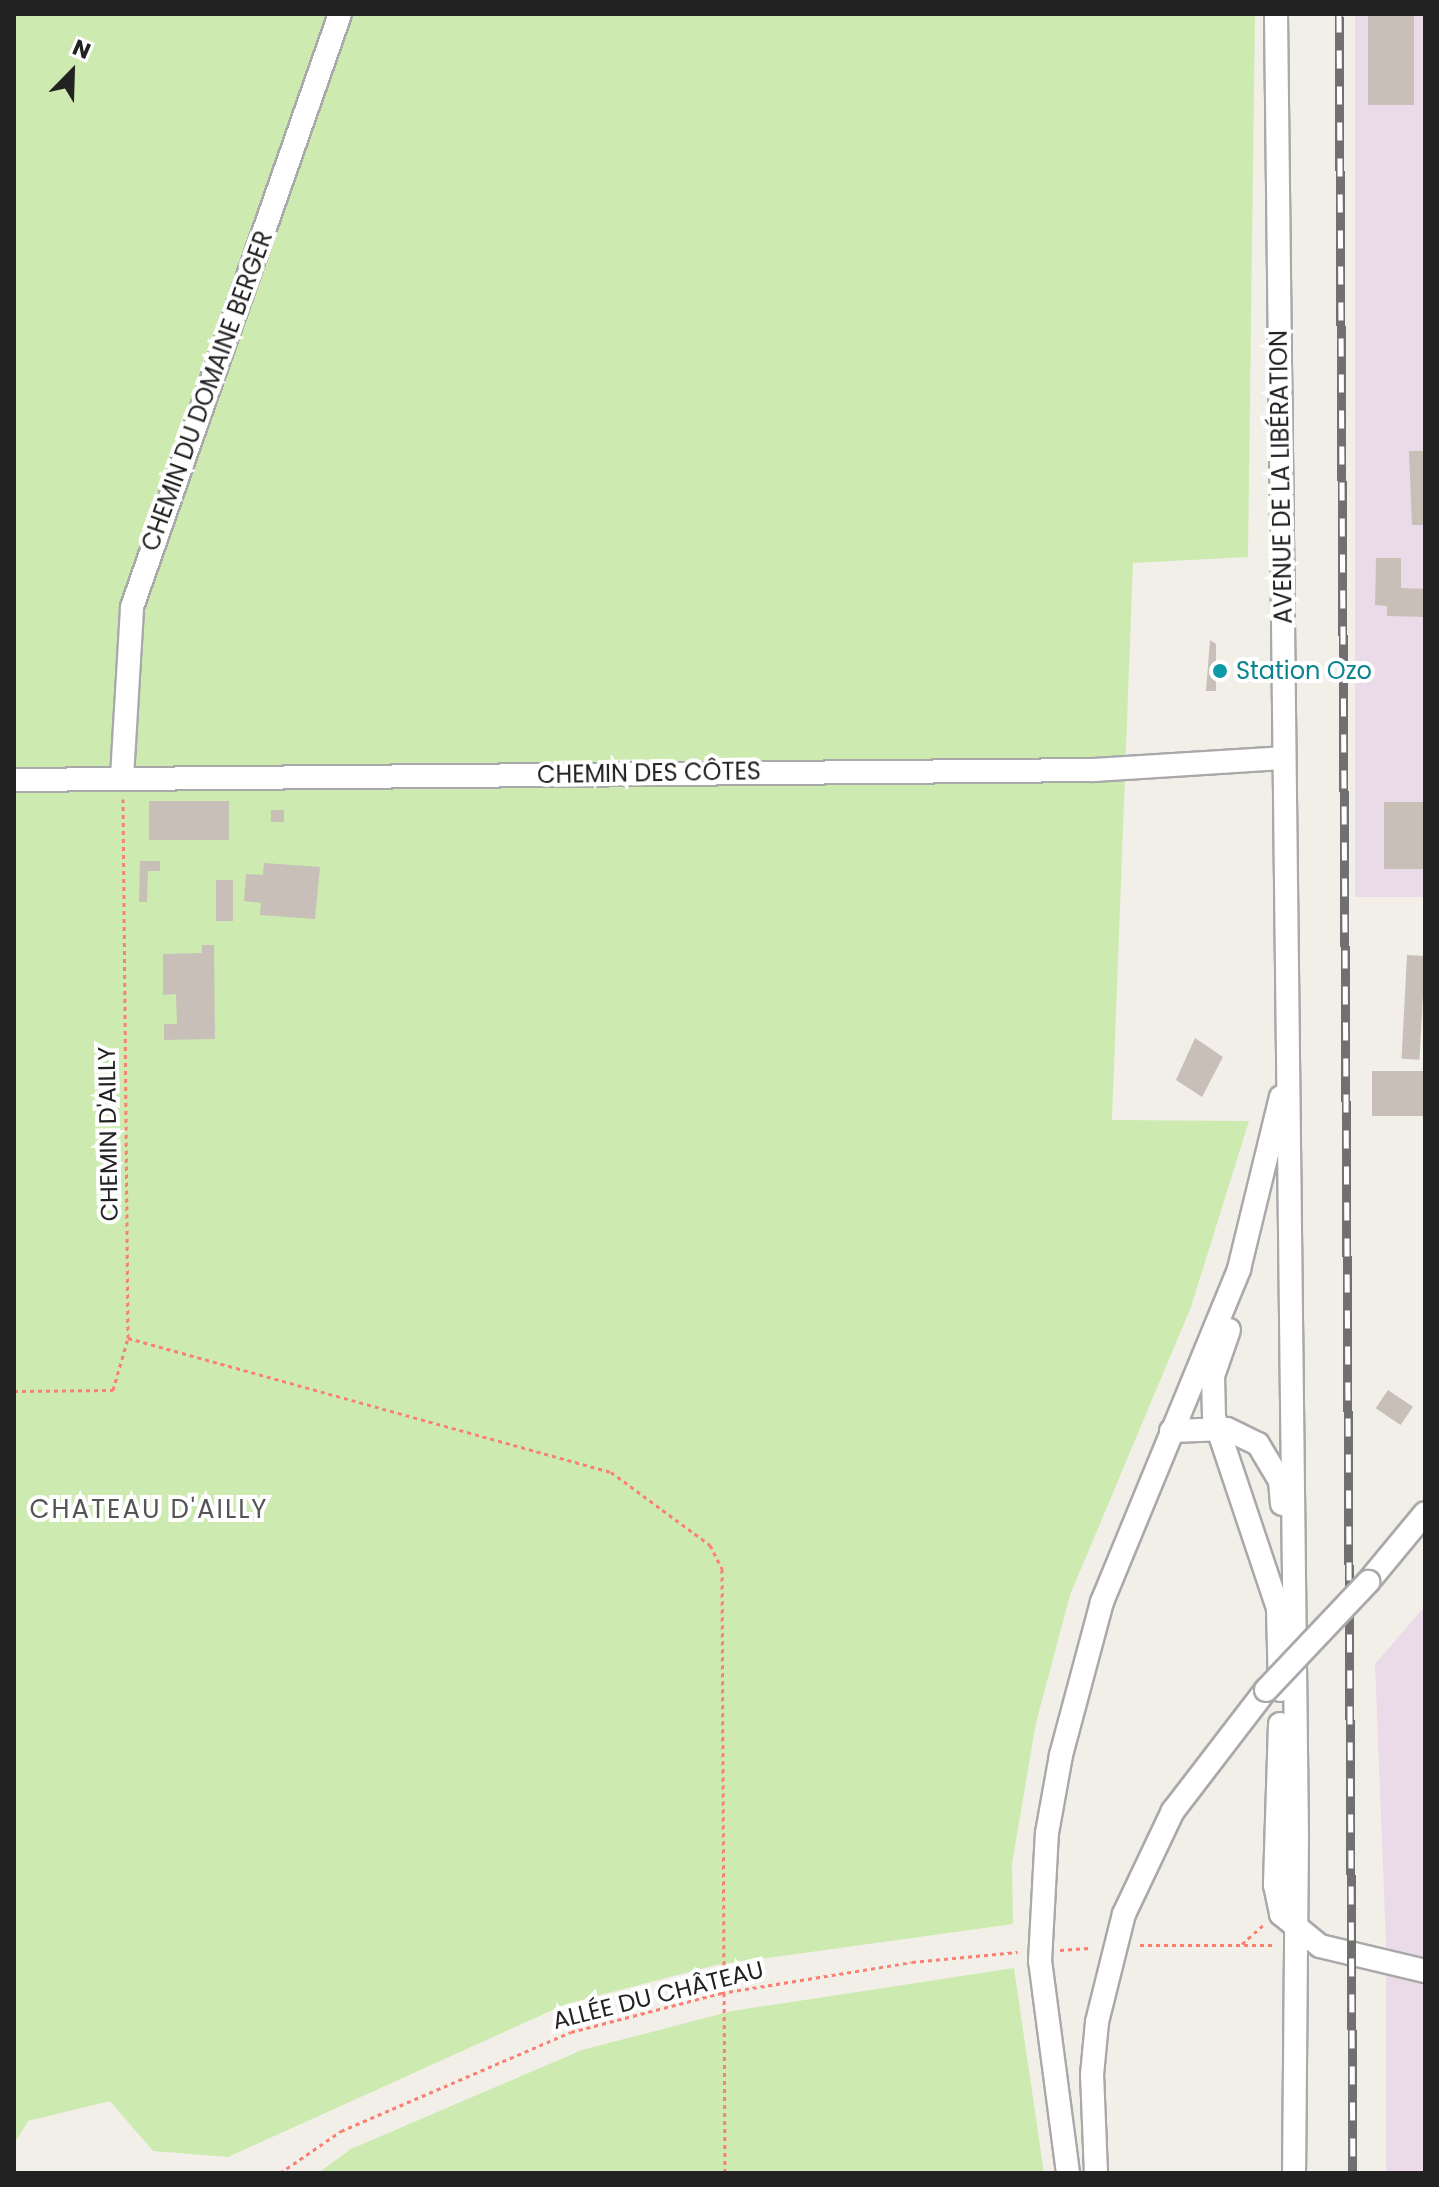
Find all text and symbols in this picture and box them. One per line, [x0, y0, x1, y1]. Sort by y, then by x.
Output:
north arrow [32, 32, 112, 112]
text: N [68, 32, 95, 67]
street label: CHEMIN DU DOMAINE BERGER [136, 227, 278, 555]
street label: AVENUE DE LA LIBÉRATION [1264, 330, 1298, 624]
place label: Station Ozo [1236, 657, 1372, 685]
marker: Station Ozo [1211, 662, 1229, 680]
street label: CHEMIN DES CÔTES [537, 757, 761, 789]
street label: CHEMIN D'AILLY [92, 1046, 124, 1222]
district label: CHATEAU D'AILLY [29, 1494, 269, 1526]
street label: ALLÉE DU CHÂTEAU [549, 1955, 767, 2035]

